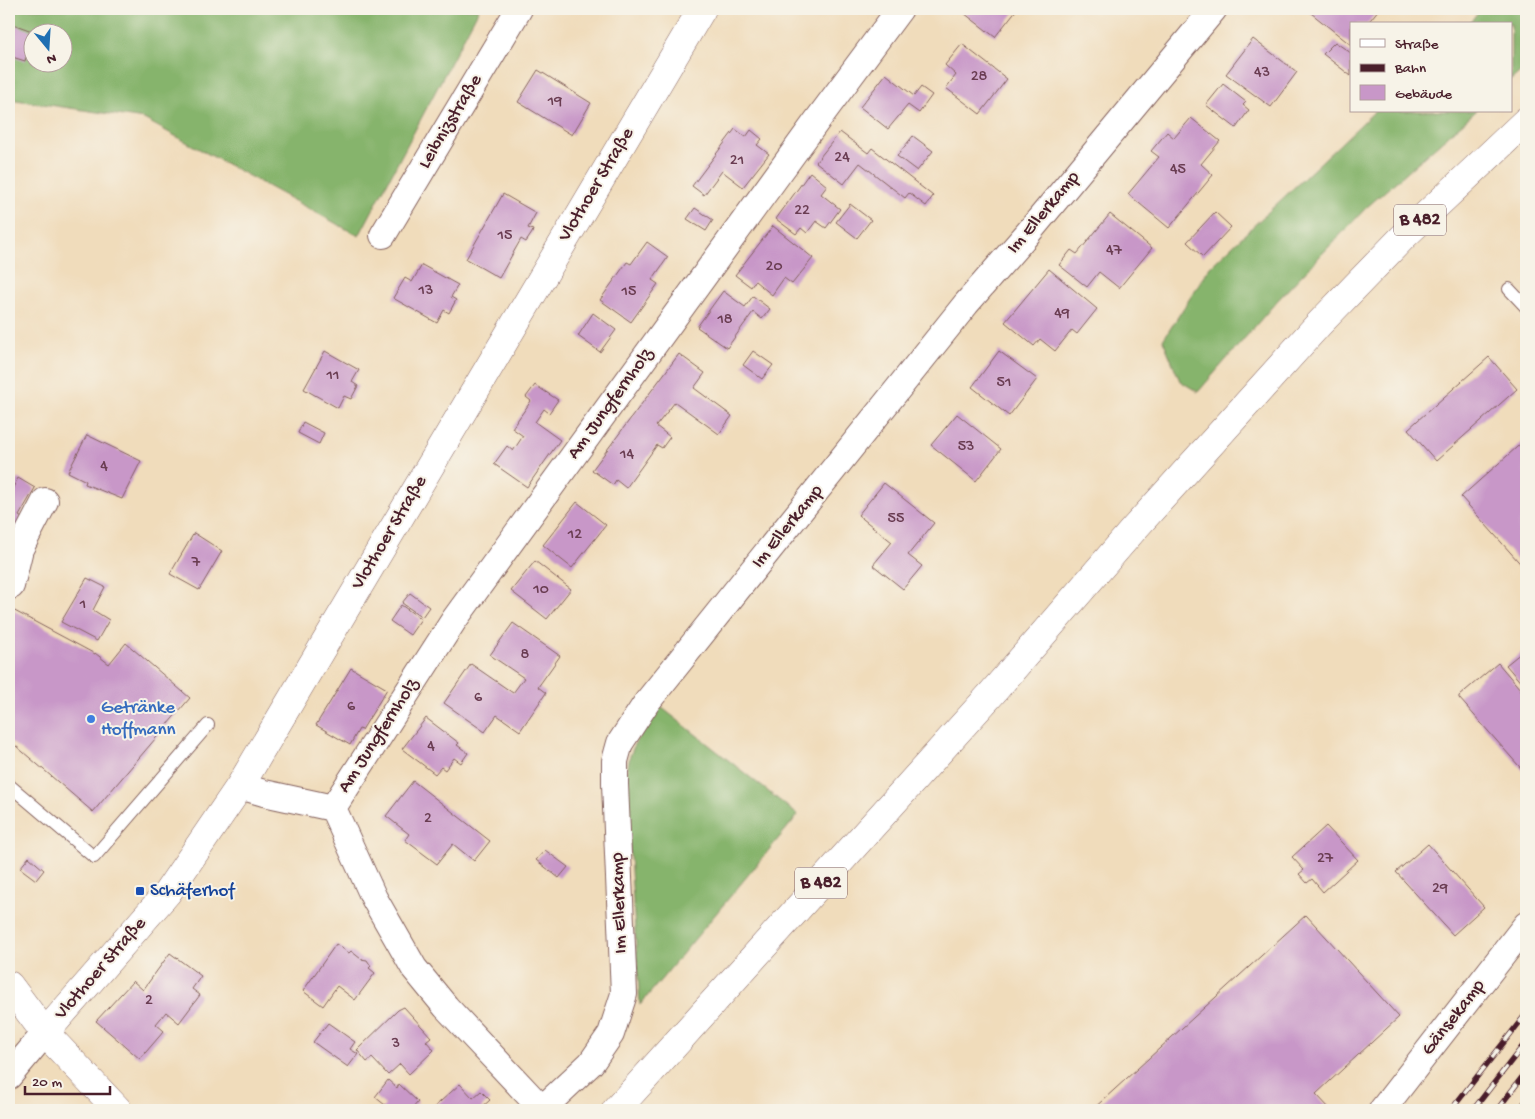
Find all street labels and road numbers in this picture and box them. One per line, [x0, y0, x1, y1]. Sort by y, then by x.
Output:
street label: Leibnizstraße [414, 71, 488, 173]
street label: Vlothoer Straße [553, 124, 640, 247]
street label: Im Ellerkamp [1003, 166, 1086, 259]
road number: B 482 [1394, 204, 1446, 236]
street label: Am Jungfernholz [563, 343, 659, 464]
street label: Vlothoer Straße [346, 472, 433, 595]
street label: Im Ellerkamp [747, 480, 829, 574]
street label: Am Jungfernholz [333, 674, 425, 798]
street label: Im Ellerkamp [607, 851, 633, 954]
road number: B 482 [795, 868, 847, 898]
street label: Vlothoer Straße [49, 913, 152, 1026]
street label: Gänsekamp [1417, 975, 1491, 1061]

